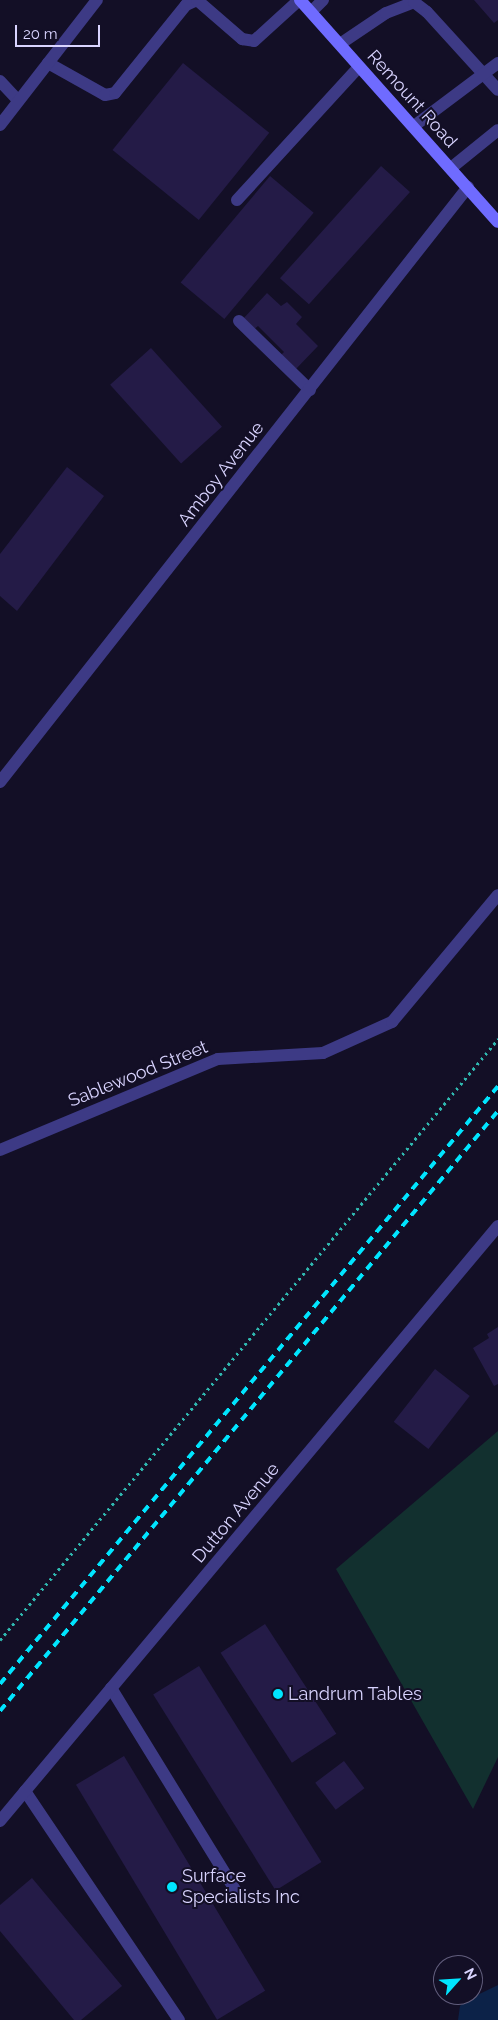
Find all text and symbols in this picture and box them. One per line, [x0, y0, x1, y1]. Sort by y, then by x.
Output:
scale bar [18, 15, 102, 47]
text: 20 m [23, 25, 58, 43]
street label: Remount Road [362, 46, 462, 152]
street label: Amboy Avenue [173, 417, 269, 531]
street label: Sablewood Street [65, 1036, 211, 1112]
street label: Dutton Avenue [188, 1458, 284, 1568]
place label: Landrum Tables [288, 1683, 422, 1705]
marker: Landrum Tables [272, 1688, 284, 1700]
place label: Surface Specialists Inc [182, 1866, 300, 1908]
marker: Surface Specialists Inc [166, 1881, 178, 1893]
north arrow [433, 1955, 483, 2005]
text: N [461, 1966, 480, 1982]

